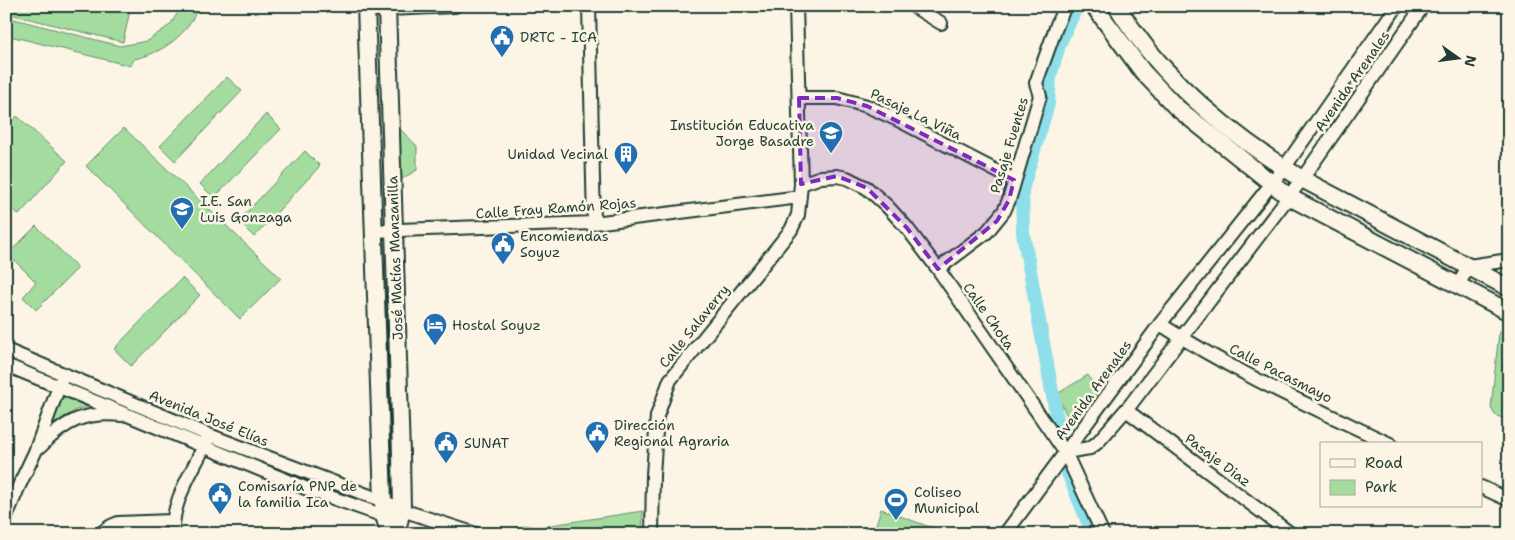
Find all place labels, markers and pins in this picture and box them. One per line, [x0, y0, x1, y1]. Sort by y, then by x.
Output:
public building icon: DRTC - ICA [489, 24, 515, 58]
place label: DRTC - ICA [520, 28, 597, 46]
place label: Institución Educativa Jorge Basadre [670, 116, 814, 150]
school or university icon: Institución Educativa Jorge Basadre [818, 120, 844, 154]
building icon: Unidad Vecinal [613, 141, 639, 175]
place label: Unidad Vecinal [507, 145, 609, 163]
place label: I.E. San Luis Gonzaga [200, 192, 292, 226]
school or university icon: I.E. San Luis Gonzaga [169, 196, 195, 230]
place label: Encomiendas Soyuz [520, 227, 609, 261]
public building icon: Encomiendas Soyuz [490, 231, 516, 265]
hotel icon: Hostal Soyuz [422, 312, 448, 346]
place label: Hostal Soyuz [452, 316, 541, 334]
place label: Dirección Regional Agraria [614, 416, 730, 450]
public building icon: Dirección Regional Agraria [584, 420, 610, 454]
public building icon: SUNAT [433, 430, 459, 464]
place label: SUNAT [464, 434, 510, 452]
place label: Comisaría PNP de la familia Ica [238, 477, 357, 511]
public building icon: Comisaría PNP de la familia Ica [207, 481, 233, 515]
place label: Coliseo Municipal [914, 483, 980, 517]
sports icon: Coliseo Municipal [883, 487, 909, 521]

